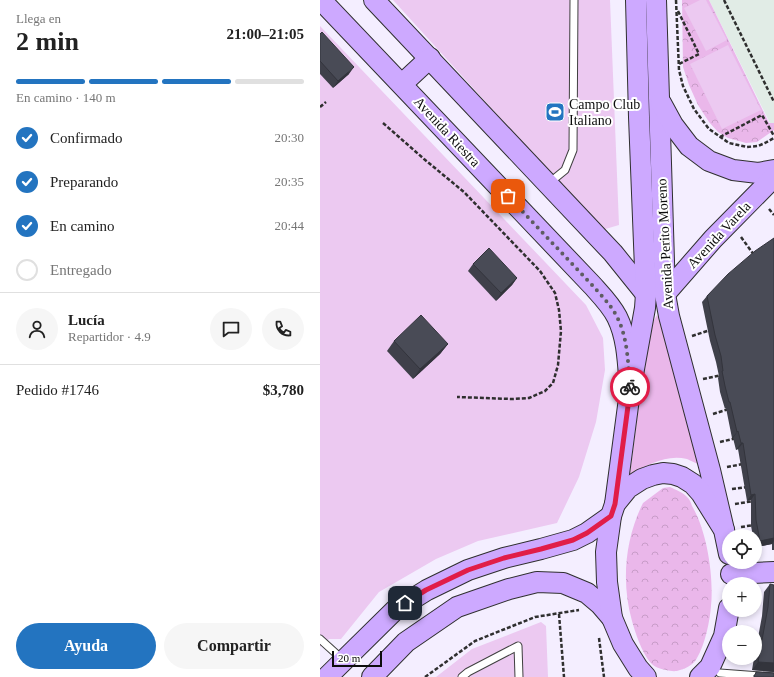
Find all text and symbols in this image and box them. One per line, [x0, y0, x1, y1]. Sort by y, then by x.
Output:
text: Llega en [16, 11, 61, 26]
text: 21:00–21:05 [227, 26, 304, 42]
text: 2 min [16, 27, 79, 56]
text: En camino · 140 m [16, 90, 116, 105]
street label: Avenida Riestra [411, 94, 484, 170]
place label: Campo Club Italiano [569, 97, 640, 128]
sports icon: Campo Club Italiano [544, 101, 566, 123]
icon: check [16, 127, 38, 149]
text: Confirmado [50, 130, 123, 146]
text: 20:30 [274, 130, 304, 145]
icon: check [16, 171, 38, 193]
text: Preparando [50, 174, 118, 190]
text: 20:35 [274, 174, 304, 189]
street label: Avenida Perito Moreno [654, 178, 676, 310]
pin [491, 179, 525, 213]
icon: bag [497, 185, 519, 207]
street label: Avenida Varela [684, 198, 754, 271]
icon: check [16, 215, 38, 237]
text: En camino [50, 218, 115, 234]
text: 20:44 [274, 218, 304, 233]
text: Entregado [50, 262, 112, 278]
button: person [16, 308, 58, 350]
button: chat [210, 308, 252, 350]
button: phone [262, 308, 304, 350]
text: Lucía [68, 312, 105, 328]
text: Repartidor · 4.9 [68, 329, 151, 344]
courier [610, 367, 650, 407]
icon: bike [619, 376, 641, 398]
text: Pedido #1746 [16, 382, 99, 398]
text: $3,780 [263, 382, 304, 398]
map controls [722, 529, 762, 665]
button: locate [722, 529, 762, 569]
button: + [722, 577, 762, 617]
pin [388, 586, 422, 620]
icon: home [394, 592, 416, 614]
button: Ayuda [16, 623, 156, 669]
button: Compartir [164, 623, 304, 669]
button: − [722, 625, 762, 665]
scale bar [332, 649, 382, 668]
text: 20 m [338, 652, 360, 664]

